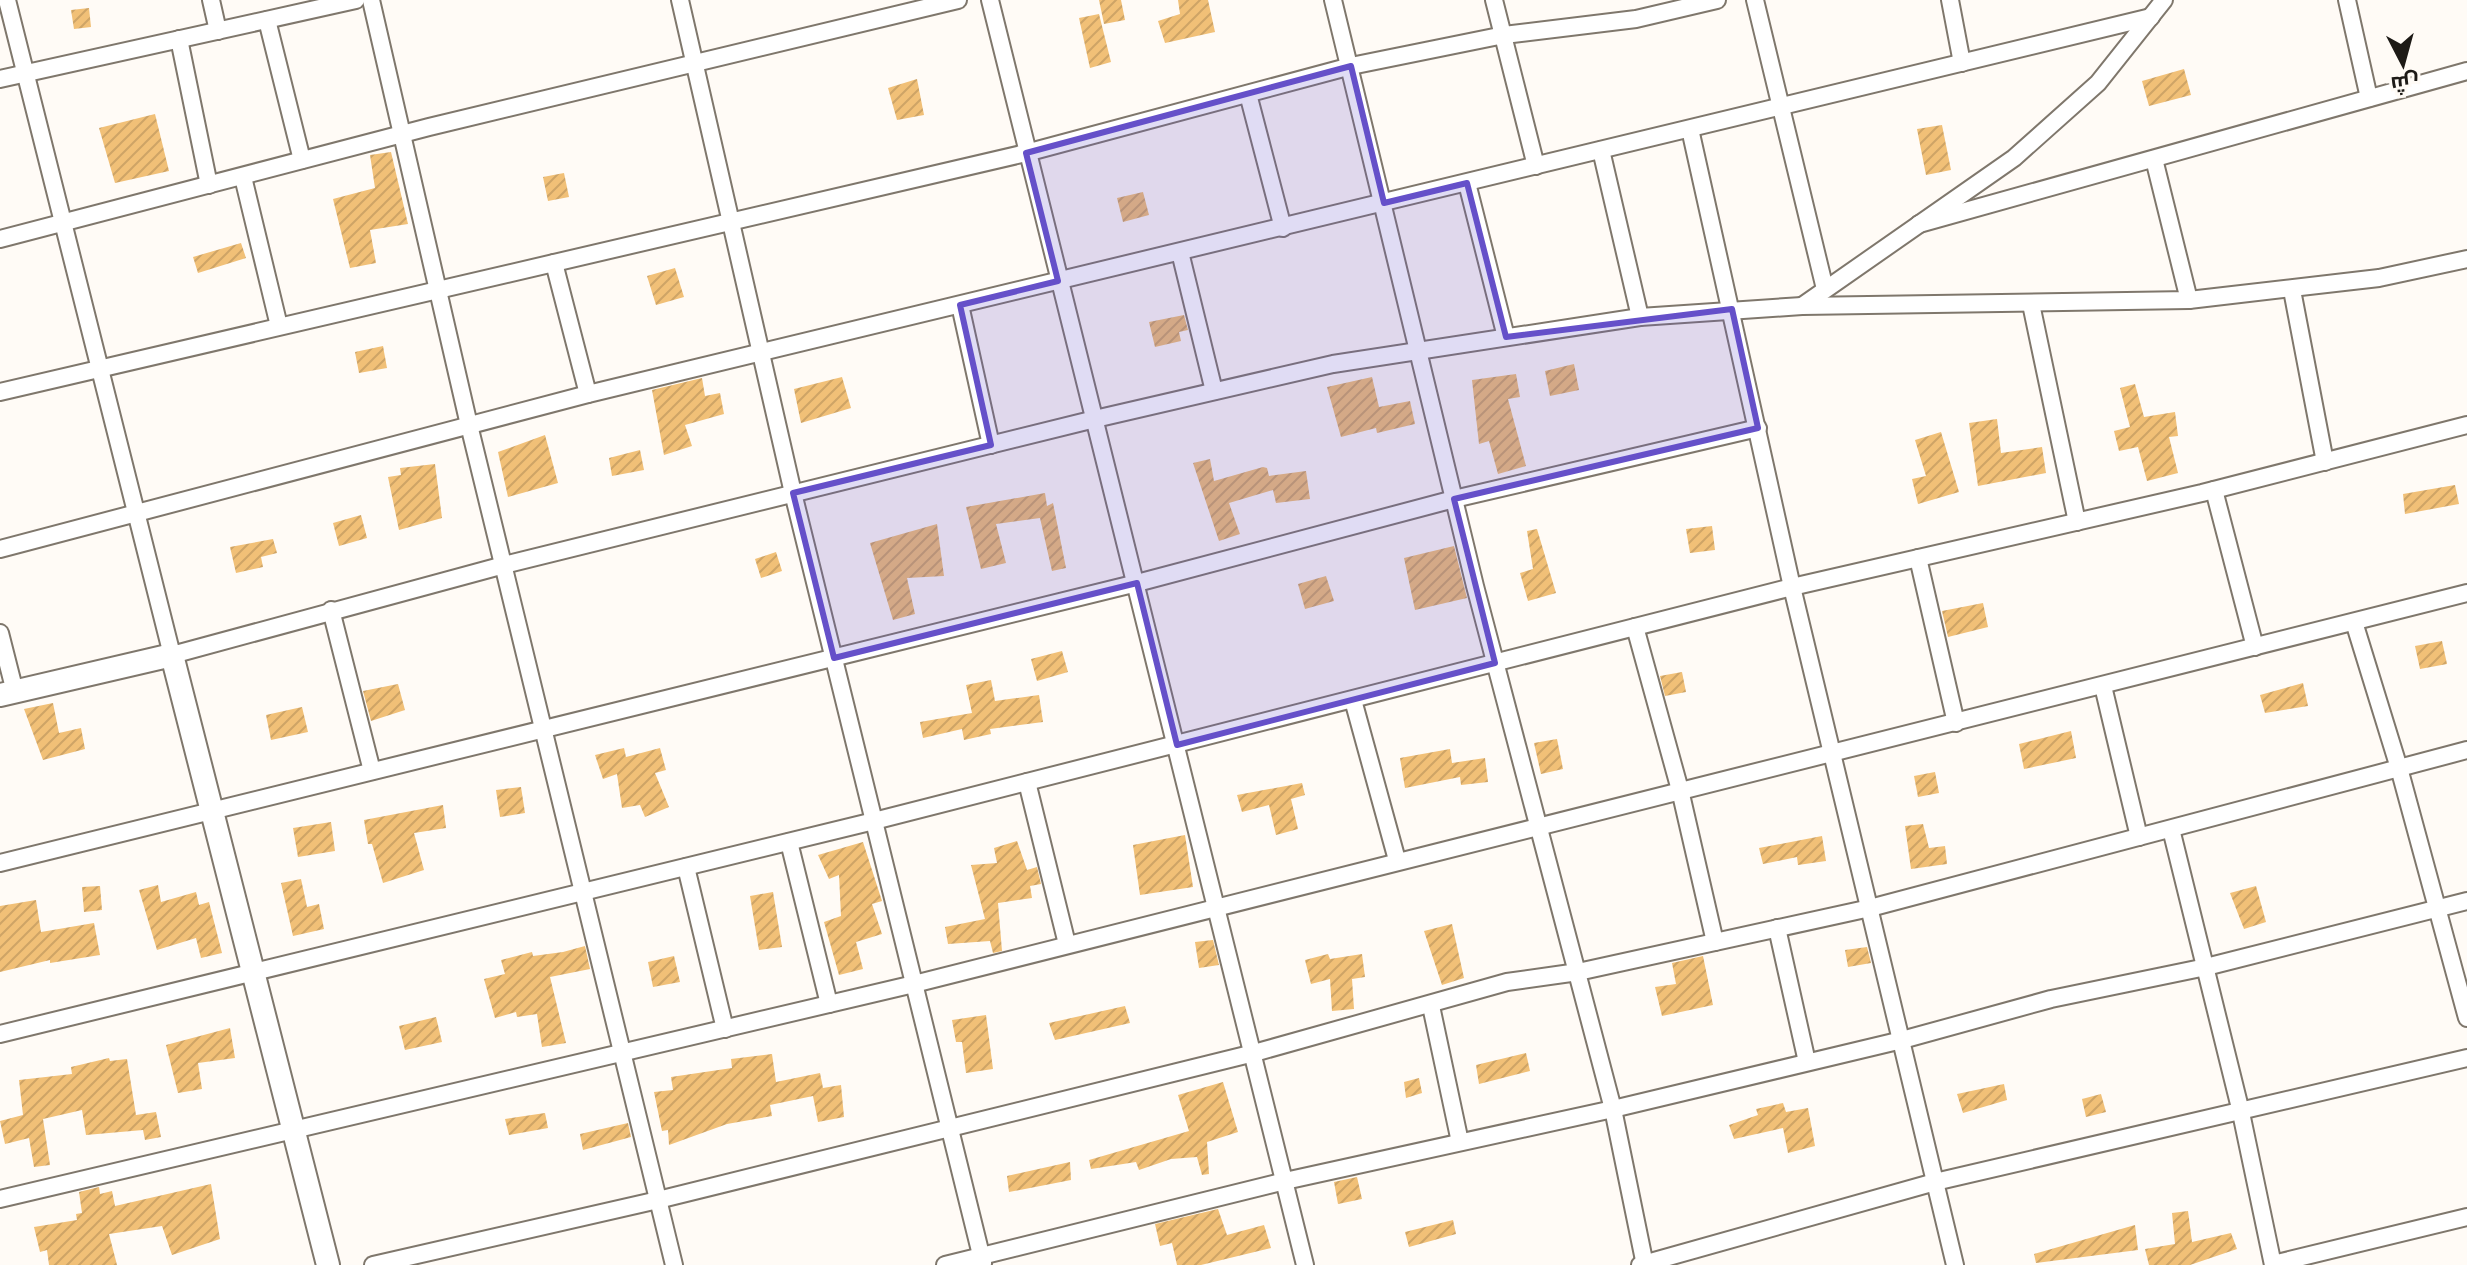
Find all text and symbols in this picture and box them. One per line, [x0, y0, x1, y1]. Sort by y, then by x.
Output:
north arrow [2363, 24, 2443, 104]
text: ش [2390, 68, 2420, 97]

